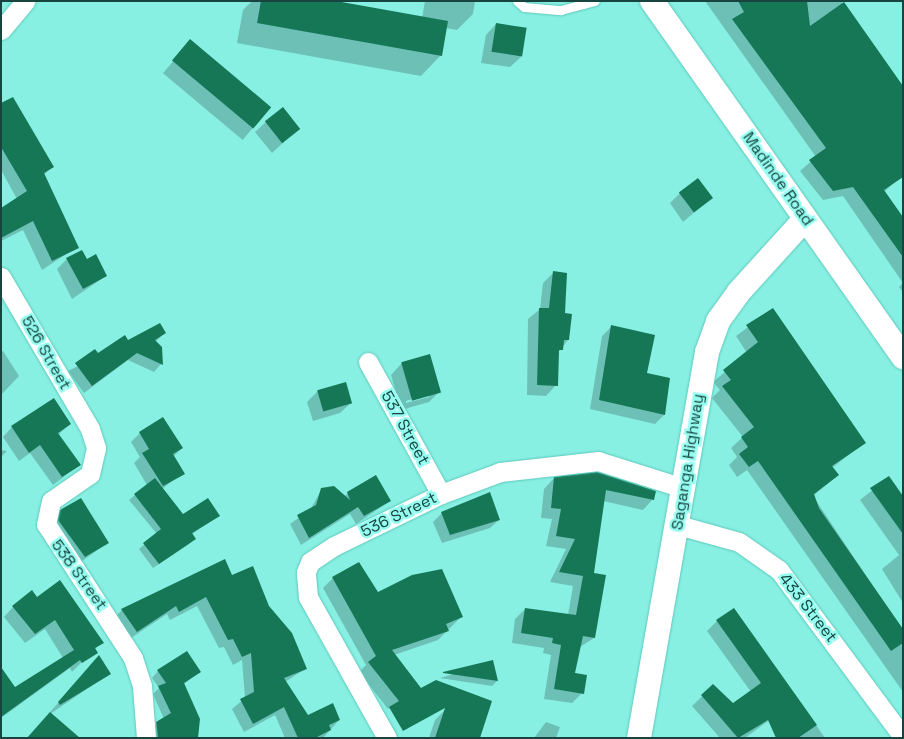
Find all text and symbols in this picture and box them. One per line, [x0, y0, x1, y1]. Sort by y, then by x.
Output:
street label: Madinde Road [739, 128, 817, 230]
street label: 526 Street [17, 313, 75, 393]
street label: 537 Street [377, 388, 433, 468]
street label: Saganga Highway [668, 393, 708, 531]
street label: 536 Street [358, 488, 440, 542]
street label: 538 Street [47, 536, 111, 614]
street label: 433 Street [775, 570, 841, 646]

